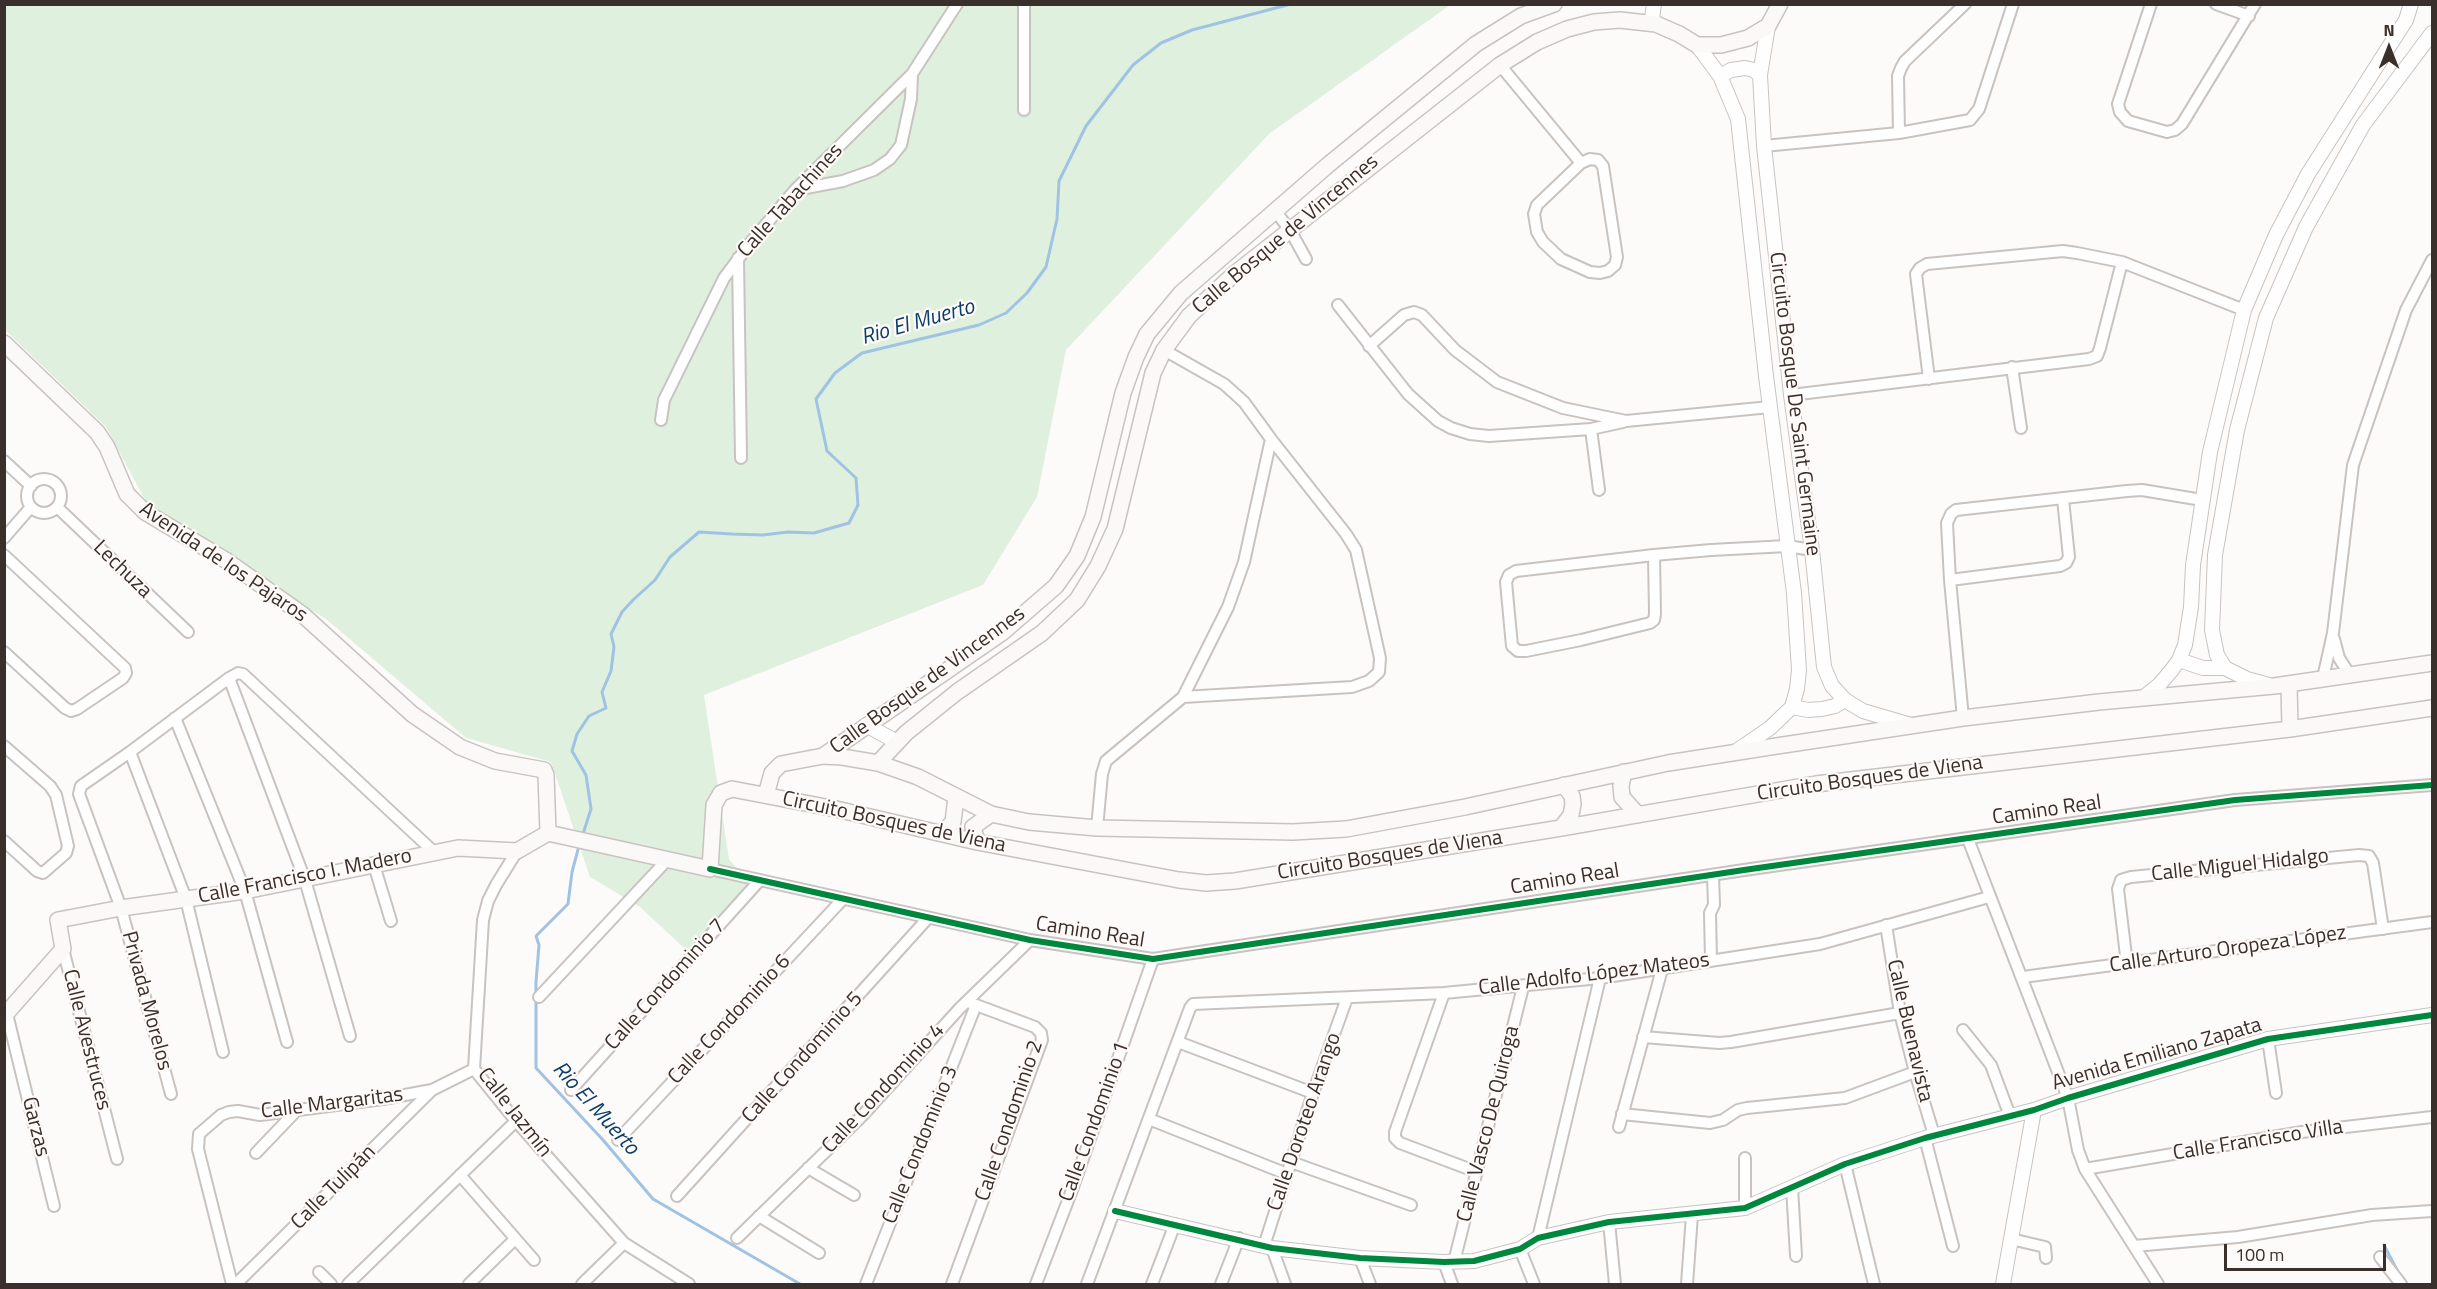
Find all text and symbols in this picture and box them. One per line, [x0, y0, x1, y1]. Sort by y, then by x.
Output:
north arrow [2359, 18, 2419, 78]
text: N [2383, 18, 2395, 42]
street label: Calle Tabachines [733, 139, 849, 263]
street label: Calle Bosque de Vincennes [1188, 150, 1384, 320]
street label: Circuito Bosque De Saint Germaine [1763, 251, 1825, 557]
water label: Rio El Muerto [858, 294, 978, 352]
street label: Avenida de los Pajaros [134, 497, 312, 629]
street label: Lechuza [87, 536, 157, 604]
street label: Calle Bosque de Vincennes [826, 602, 1030, 760]
street label: Circuito Bosques de Viena [1756, 751, 1984, 807]
street label: Circuito Bosques de Viena [780, 787, 1008, 859]
street label: Camino Real [1991, 791, 2103, 831]
street label: Circuito Bosques de Viena [1276, 826, 1504, 886]
street label: Calle Francisco I. Madero [196, 844, 414, 910]
street label: Calle Miguel Hidalgo [2150, 844, 2330, 888]
street label: Camino Real [1509, 859, 1621, 901]
street label: Camino Real [1034, 912, 1146, 954]
street label: Calle Condominio 7 [600, 914, 732, 1056]
street label: Calle Arturo Oropeza López [2108, 921, 2348, 979]
street label: Privada Morelos [115, 929, 177, 1073]
street label: Calle Adolfo López Mateos [1477, 948, 1711, 1002]
street label: Calle Condominio 6 [663, 950, 797, 1090]
street label: Calle Buenavista [1880, 957, 1938, 1105]
street label: Calle Avestruces [56, 967, 116, 1113]
street label: Calle Condominio 5 [737, 987, 869, 1129]
street label: Avenida Emiliano Zapata [2049, 1013, 2265, 1097]
street label: Calle Condominio 4 [817, 1019, 951, 1159]
street label: Calle Vasco De Quiroga [1452, 1023, 1526, 1225]
street label: Calle Doroteo Arango [1263, 1030, 1347, 1214]
street label: Calle Condominio 2 [971, 1037, 1049, 1205]
street label: Calle Condominio 1 [1054, 1039, 1136, 1205]
water label: Rio El Muerto [546, 1057, 644, 1161]
street label: Calle Condominio 3 [878, 1062, 964, 1228]
street label: Calle Jazmín [471, 1063, 557, 1163]
street label: Calle Margaritas [260, 1083, 404, 1125]
street label: Garzas [15, 1095, 55, 1159]
street label: Calle Francisco Villa [2171, 1115, 2345, 1167]
street label: Calle Tulipán [286, 1140, 382, 1236]
scale bar [2227, 1232, 2389, 1270]
text: 100 m [2235, 1241, 2284, 1268]

